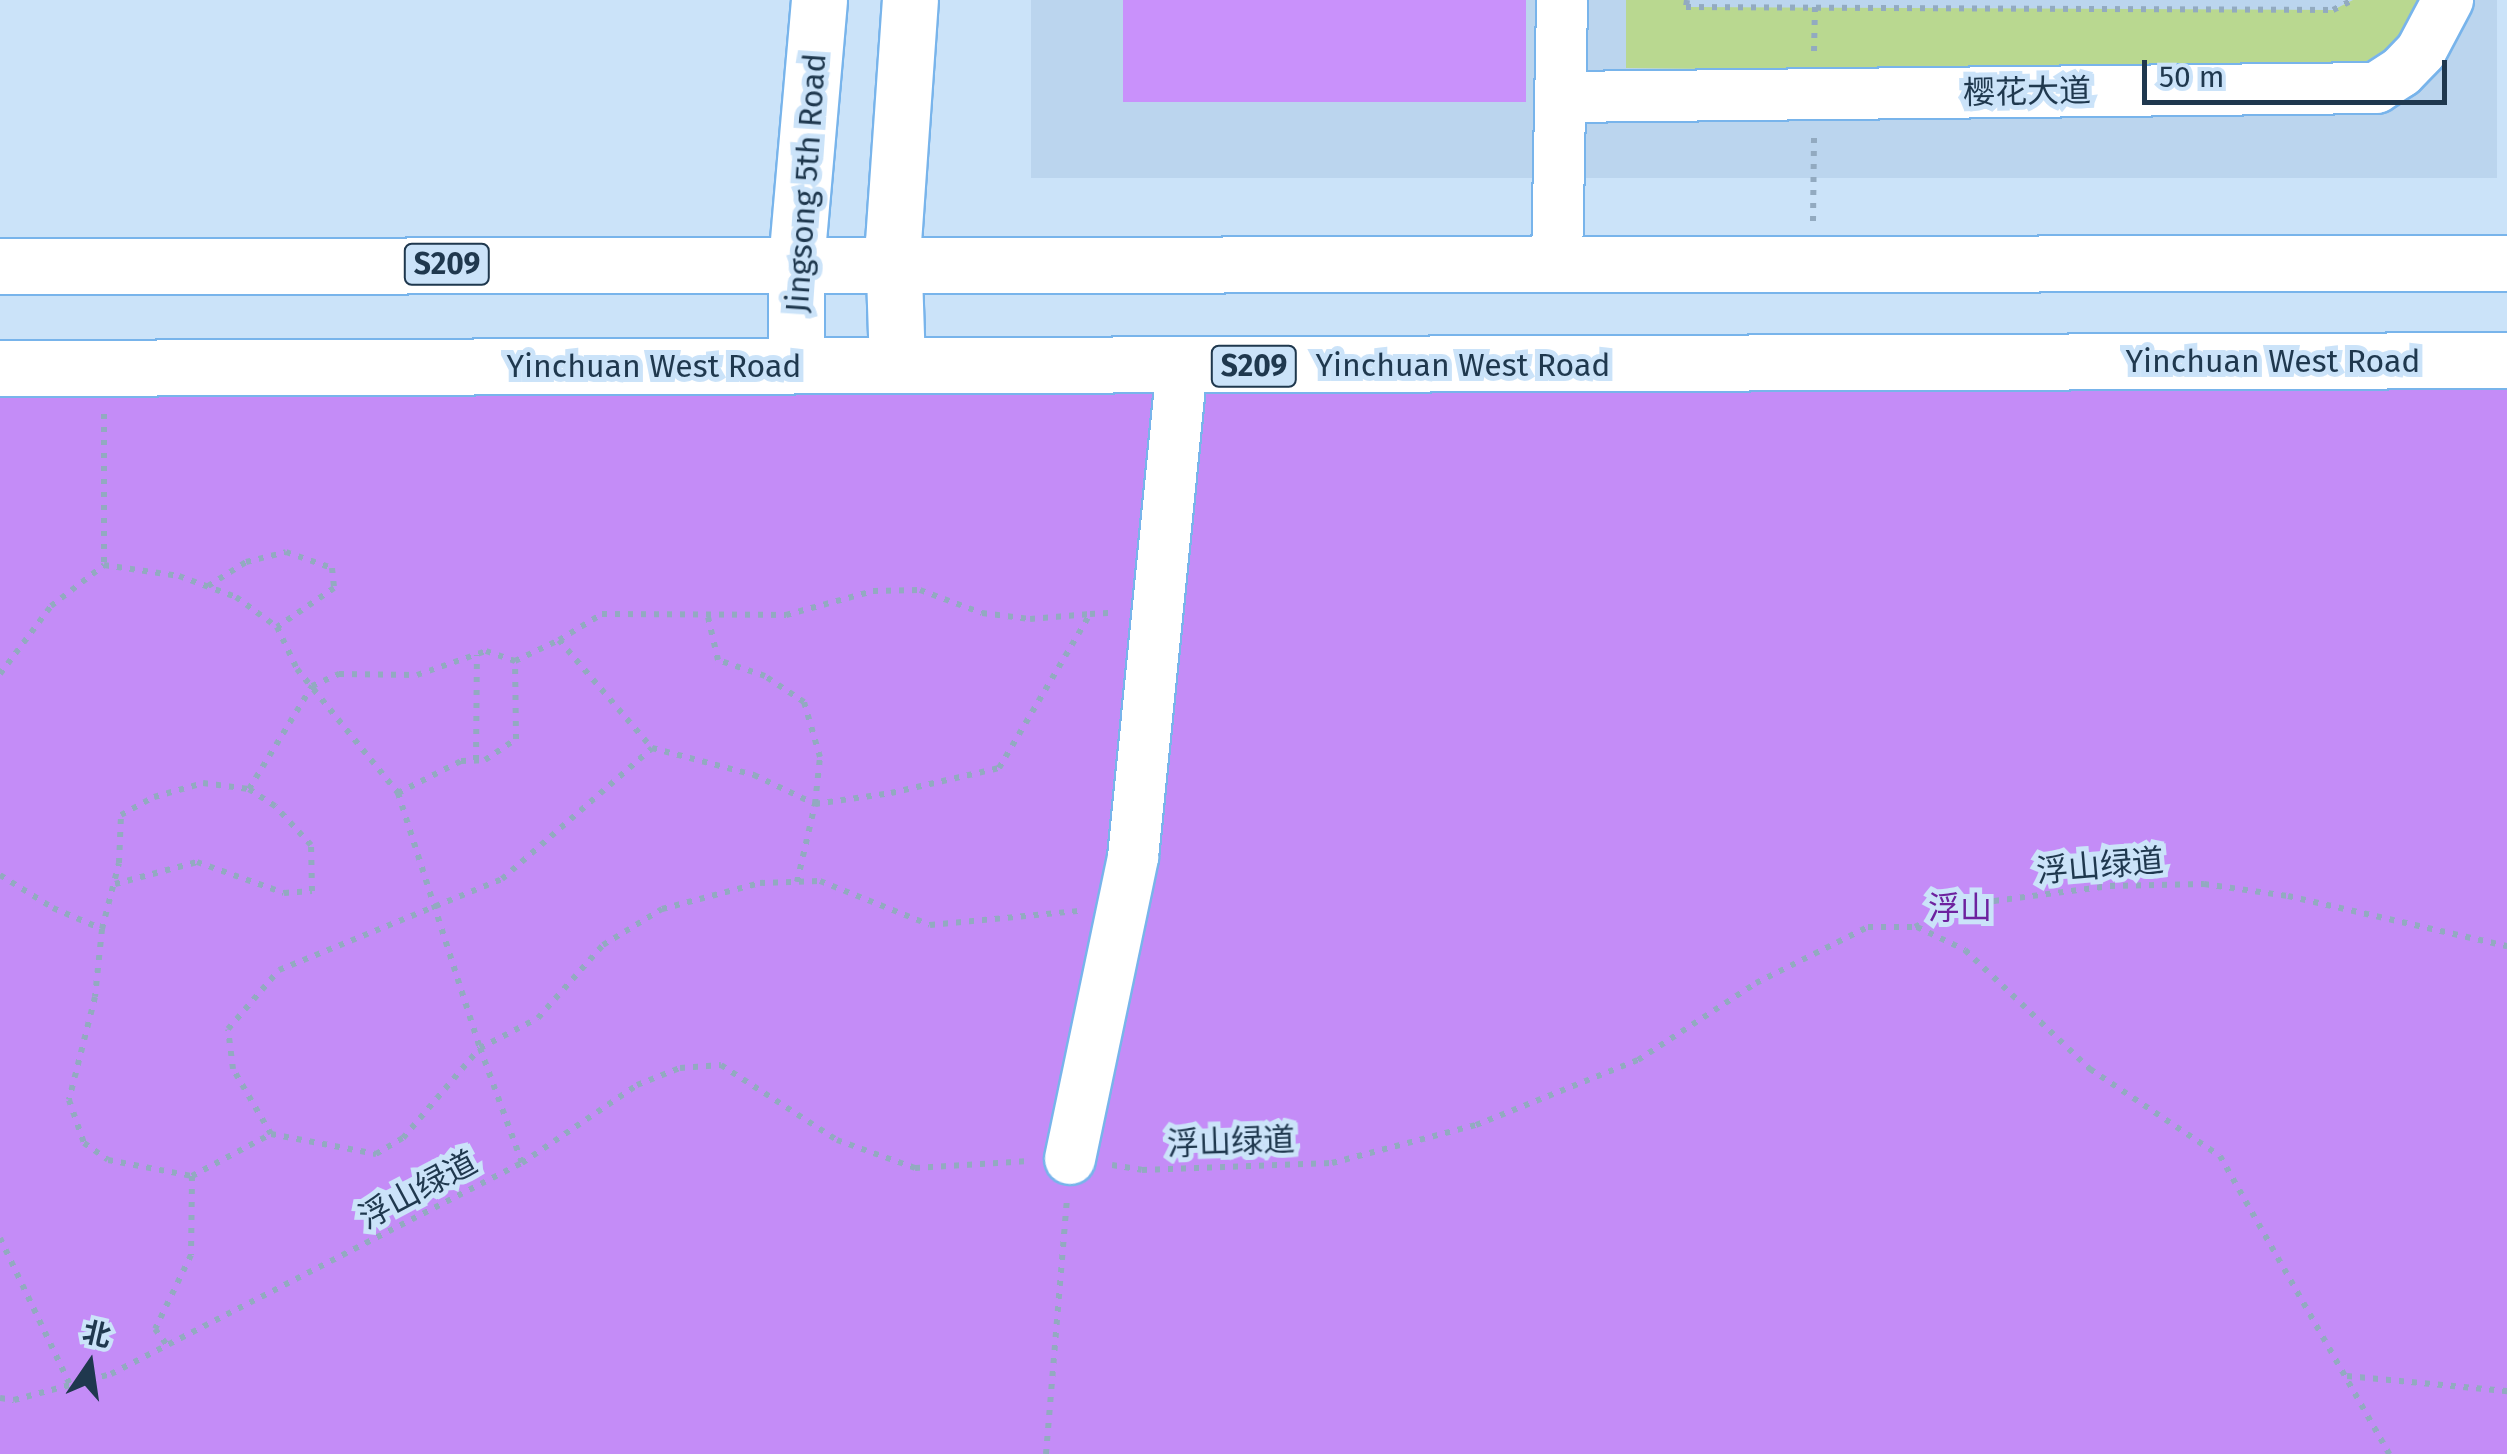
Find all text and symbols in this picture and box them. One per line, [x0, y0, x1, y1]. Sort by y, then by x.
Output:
scale bar [2147, 40, 2452, 102]
street label: Jingsong 5th Road [778, 52, 834, 314]
text: 50 m [2159, 59, 2224, 95]
street label: 樱花大道 [1963, 72, 2091, 112]
road number: S209 [402, 239, 492, 289]
road number: S209 [1209, 341, 1299, 391]
street label: Yinchuan West Road [2125, 342, 2421, 380]
street label: Yinchuan West Road [1315, 346, 1611, 384]
street label: Yinchuan West Road [506, 347, 802, 385]
street label: 浮山绿道 [2035, 841, 2165, 891]
park label: 浮山 [1928, 889, 1992, 927]
street label: 浮山绿道 [1166, 1121, 1296, 1163]
street label: 浮山绿道 [352, 1143, 484, 1237]
north arrow [40, 1314, 140, 1414]
text: 北 [79, 1315, 114, 1354]

